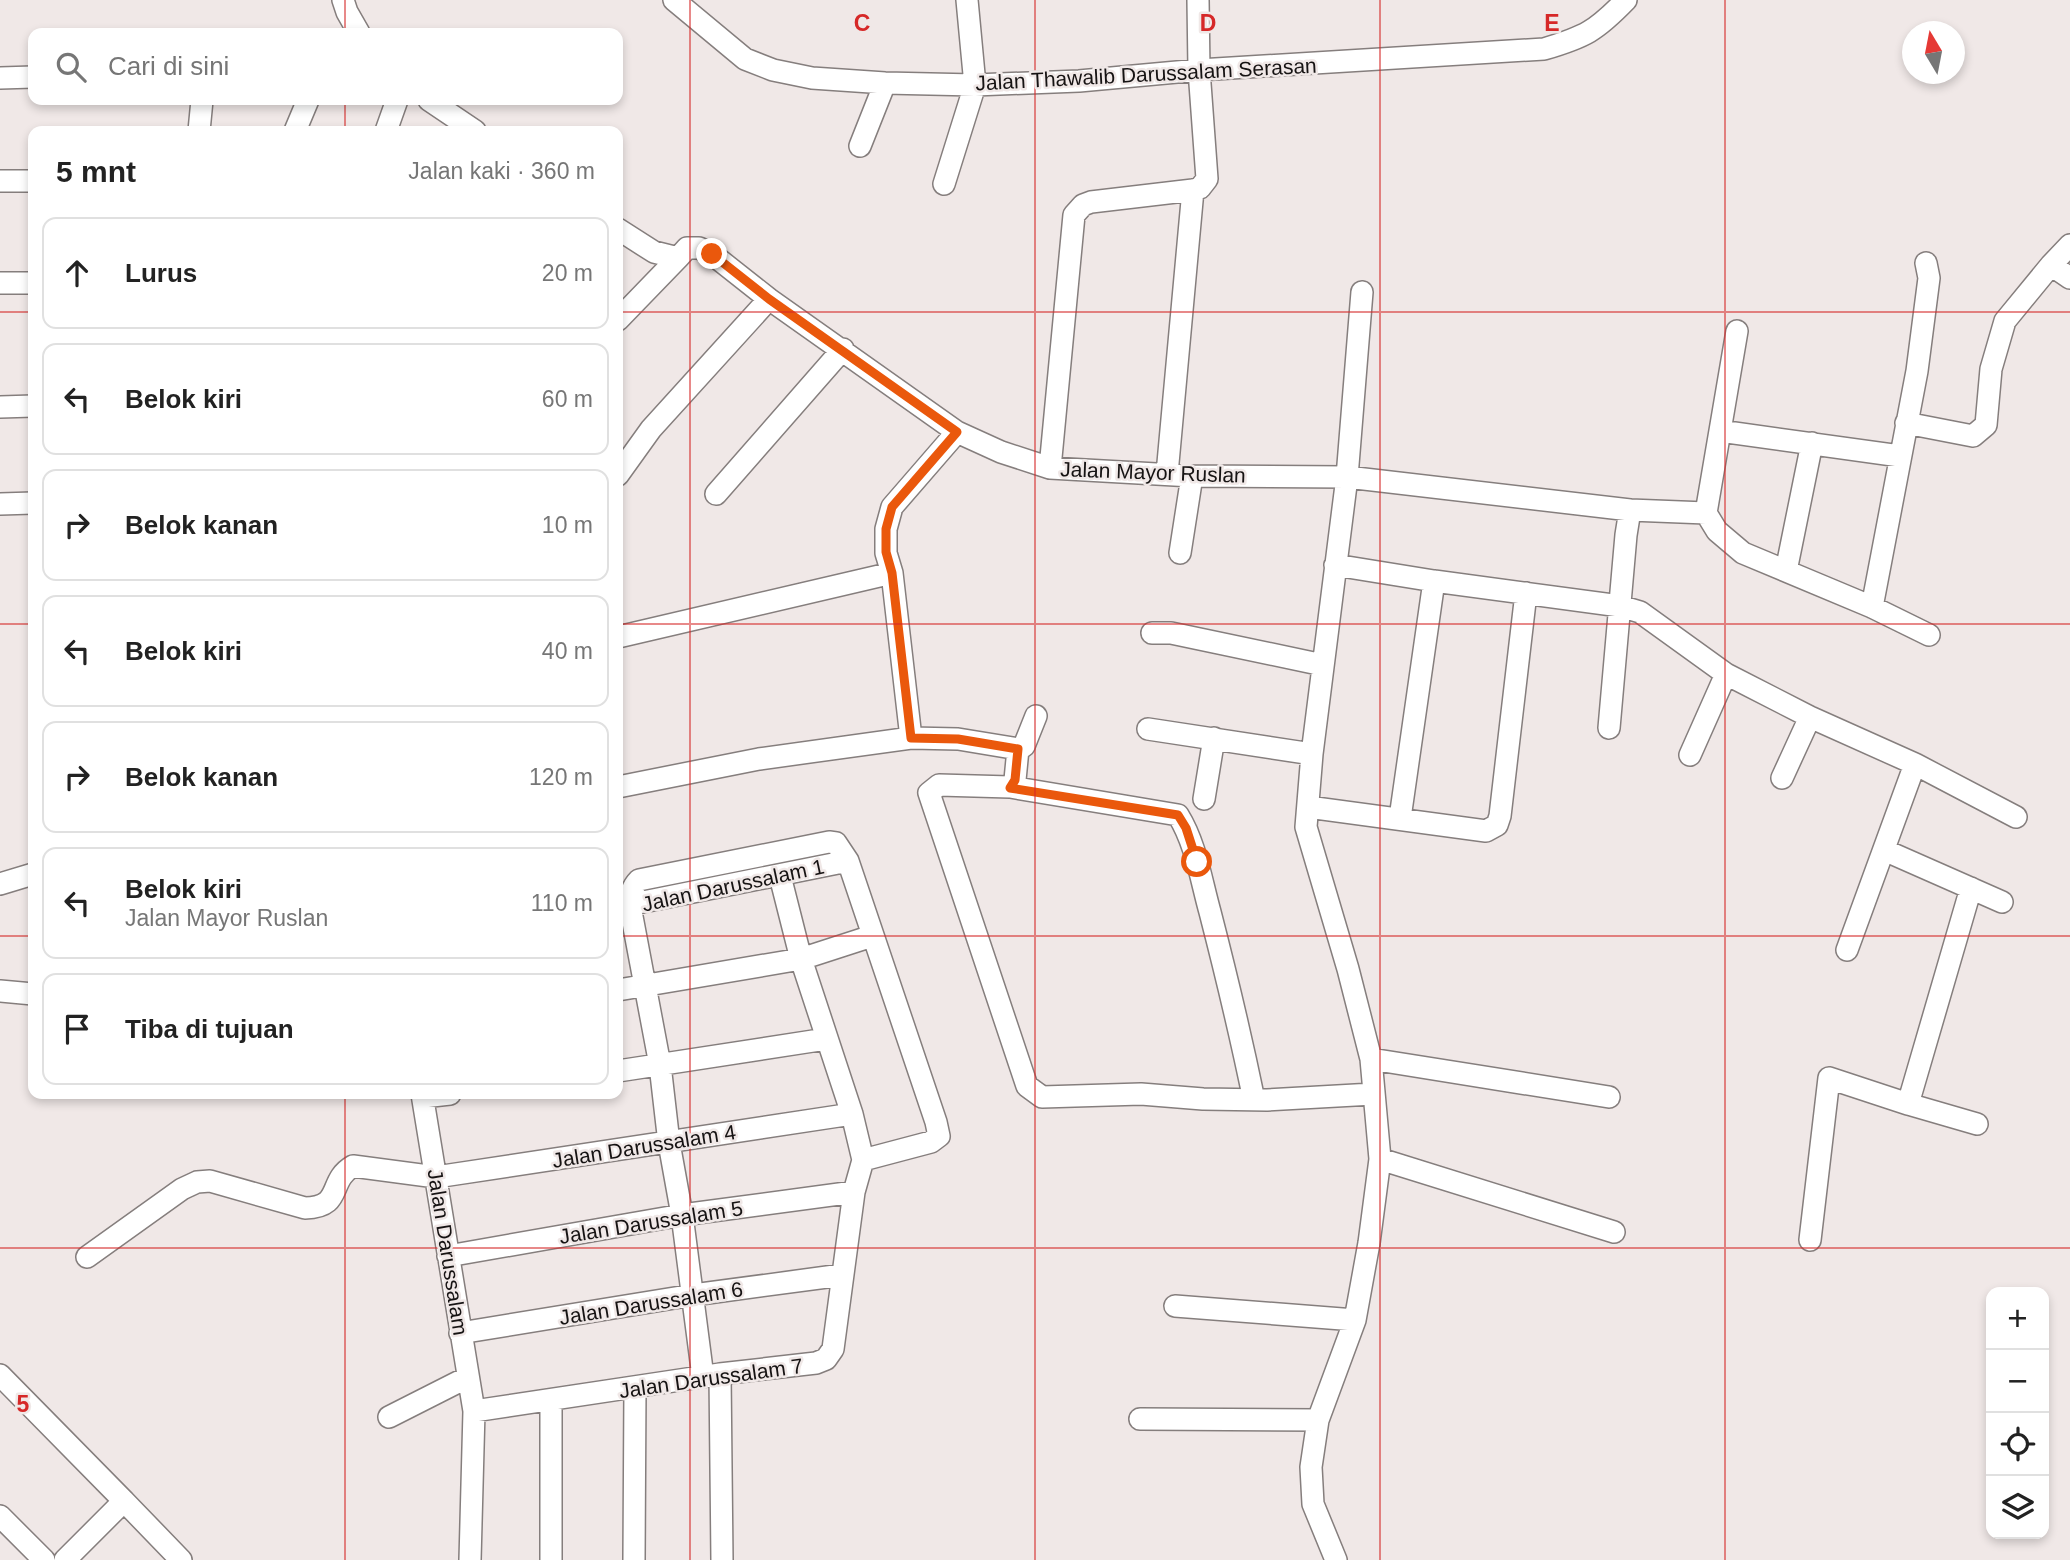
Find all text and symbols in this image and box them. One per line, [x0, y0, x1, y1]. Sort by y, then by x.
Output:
text: C [854, 10, 870, 36]
text: D [1200, 10, 1216, 36]
text: E [1544, 10, 1560, 36]
north arrow [1902, 21, 1965, 84]
search box [28, 28, 623, 105]
icon: search [52, 48, 90, 86]
text: Cari di sini [108, 51, 229, 81]
street label: Jalan Thawalib Darussalam Serasan [975, 54, 1317, 94]
text: 5 mnt [56, 155, 136, 188]
text: Jalan kaki · 360 m [408, 158, 595, 184]
route end [696, 238, 727, 269]
icon: ahead [58, 254, 96, 292]
text: Lurus [125, 258, 197, 288]
text: 20 m [542, 260, 593, 286]
icon: left [58, 380, 96, 418]
text: Belok kiri [125, 384, 242, 414]
text: 60 m [542, 386, 593, 412]
street label: Jalan Mayor Ruslan [1060, 457, 1246, 487]
icon: right [58, 506, 96, 544]
text: Belok kanan [125, 510, 278, 540]
text: 10 m [542, 512, 593, 538]
icon: left [58, 632, 96, 670]
text: Belok kiri [125, 636, 242, 666]
text: 40 m [542, 638, 593, 664]
icon: right [58, 758, 96, 796]
text: Belok kanan [125, 762, 278, 792]
text: 120 m [529, 764, 593, 790]
route start [1181, 846, 1212, 877]
street label: Jalan Darussalam 1 [640, 854, 826, 916]
text: Belok kiri [125, 874, 242, 904]
icon: left [58, 884, 96, 922]
text: 110 m [531, 890, 593, 916]
text: Jalan Mayor Ruslan [125, 905, 328, 931]
icon: arrive [58, 1010, 96, 1048]
text: Tiba di tujuan [125, 1014, 294, 1044]
street label: Jalan Darussalam 4 [551, 1120, 738, 1172]
street label: Jalan Darussalam [423, 1167, 473, 1337]
street label: Jalan Darussalam 5 [558, 1196, 744, 1248]
street label: Jalan Darussalam 6 [558, 1277, 744, 1329]
map controls [1986, 1287, 2049, 1539]
button: + [1986, 1287, 2049, 1350]
button: − [1986, 1350, 2049, 1413]
street label: Jalan Darussalam 7 [618, 1354, 804, 1402]
text: 5 [17, 1391, 30, 1417]
button: locate [1986, 1413, 2049, 1476]
button: layers [1986, 1476, 2049, 1539]

